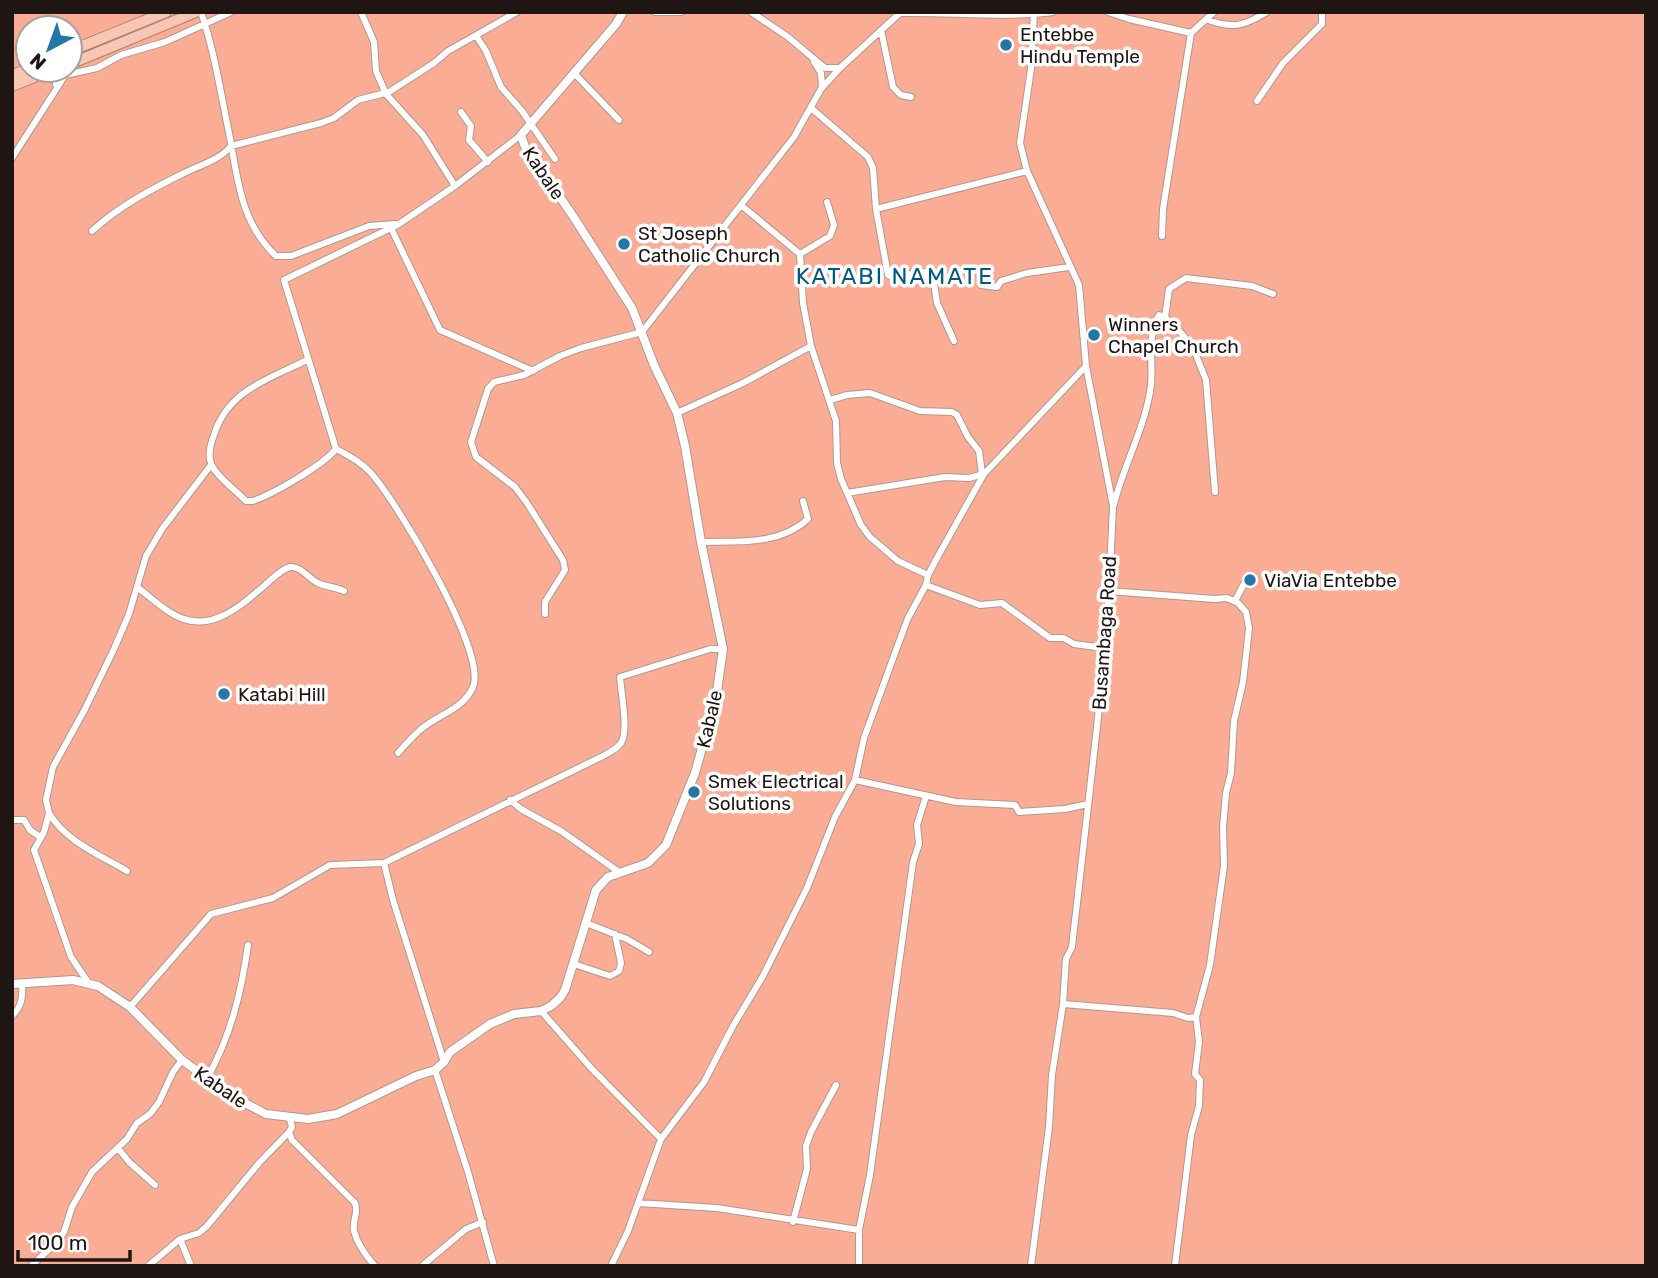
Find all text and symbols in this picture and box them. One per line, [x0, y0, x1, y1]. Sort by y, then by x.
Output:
north arrow [14, 14, 84, 84]
place label: Entebbe Hindu Temple [1020, 23, 1140, 68]
marker: Entebbe Hindu Temple [998, 37, 1014, 53]
text: N [25, 48, 51, 75]
street label: Kabale [518, 142, 570, 204]
place label: St Joseph Catholic Church [638, 222, 780, 267]
marker: St Joseph Catholic Church [616, 236, 632, 252]
district label: KATABI NAMATE [796, 262, 994, 290]
place label: Winners Chapel Church [1108, 313, 1239, 358]
marker: Winners Chapel Church [1086, 327, 1102, 343]
street label: Busambaga Road [1088, 555, 1121, 711]
place label: ViaVia Entebbe [1264, 569, 1397, 592]
marker: ViaVia Entebbe [1242, 572, 1258, 588]
place label: Katabi Hill [238, 683, 326, 706]
marker: Katabi Hill [216, 686, 232, 702]
street label: Kabale [692, 688, 727, 750]
place label: Smek Electrical Solutions [708, 770, 844, 815]
marker: Smek Electrical Solutions [686, 784, 702, 800]
street label: Kabale [190, 1061, 252, 1113]
scale bar [18, 1218, 130, 1262]
text: 100 m [28, 1230, 87, 1255]

